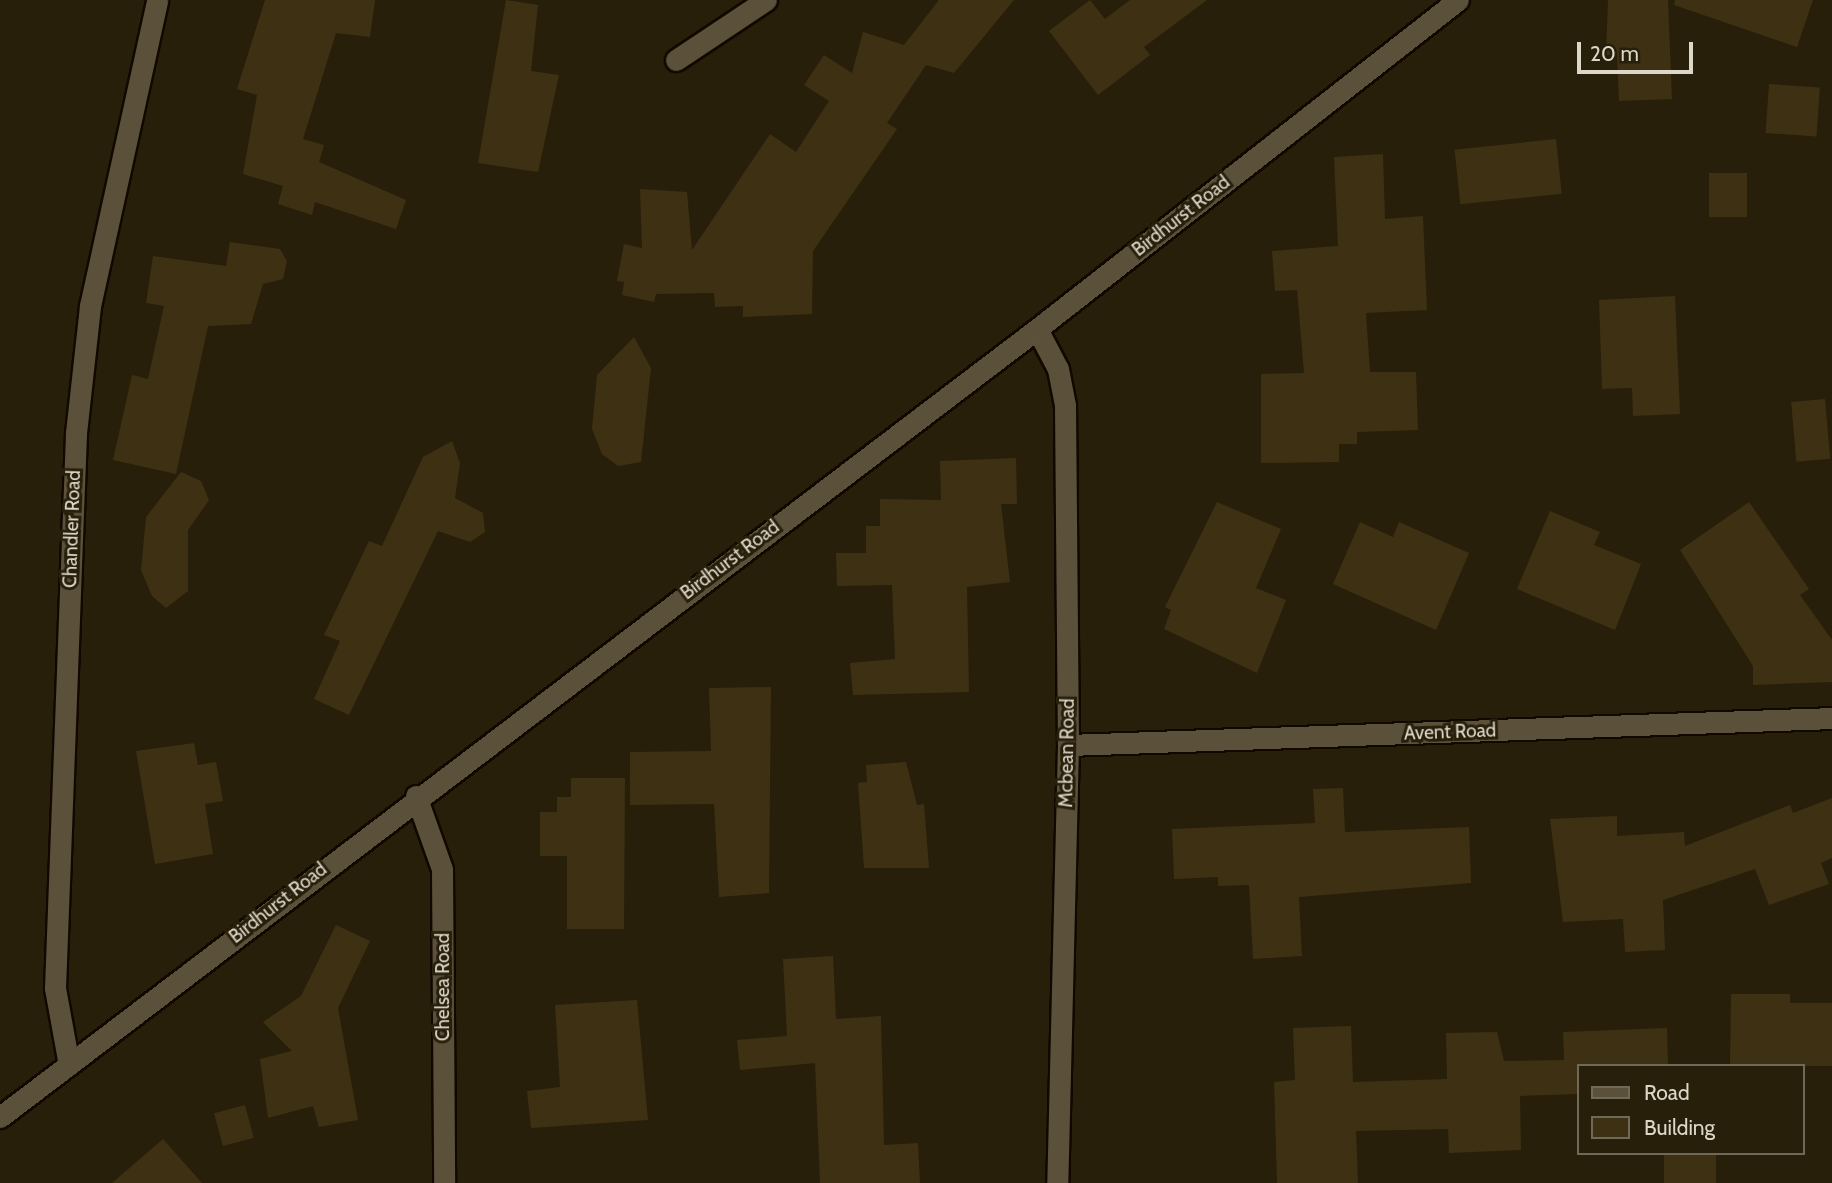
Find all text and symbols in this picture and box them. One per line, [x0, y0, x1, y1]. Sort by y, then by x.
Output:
scale bar [1580, 28, 1696, 72]
text: 20 m [1590, 41, 1639, 66]
street label: Birdhurst Road [1128, 171, 1234, 261]
street label: Chandler Road [59, 470, 85, 588]
street label: Birdhurst Road [676, 516, 784, 604]
street label: Mcbean Road [1055, 698, 1079, 808]
street label: Avent Road [1403, 719, 1497, 745]
street label: Birdhurst Road [225, 858, 331, 948]
street label: Chelsea Road [432, 933, 454, 1041]
legend [1576, 1064, 1804, 1155]
text: Road [1644, 1080, 1690, 1105]
text: Building [1644, 1115, 1715, 1140]

